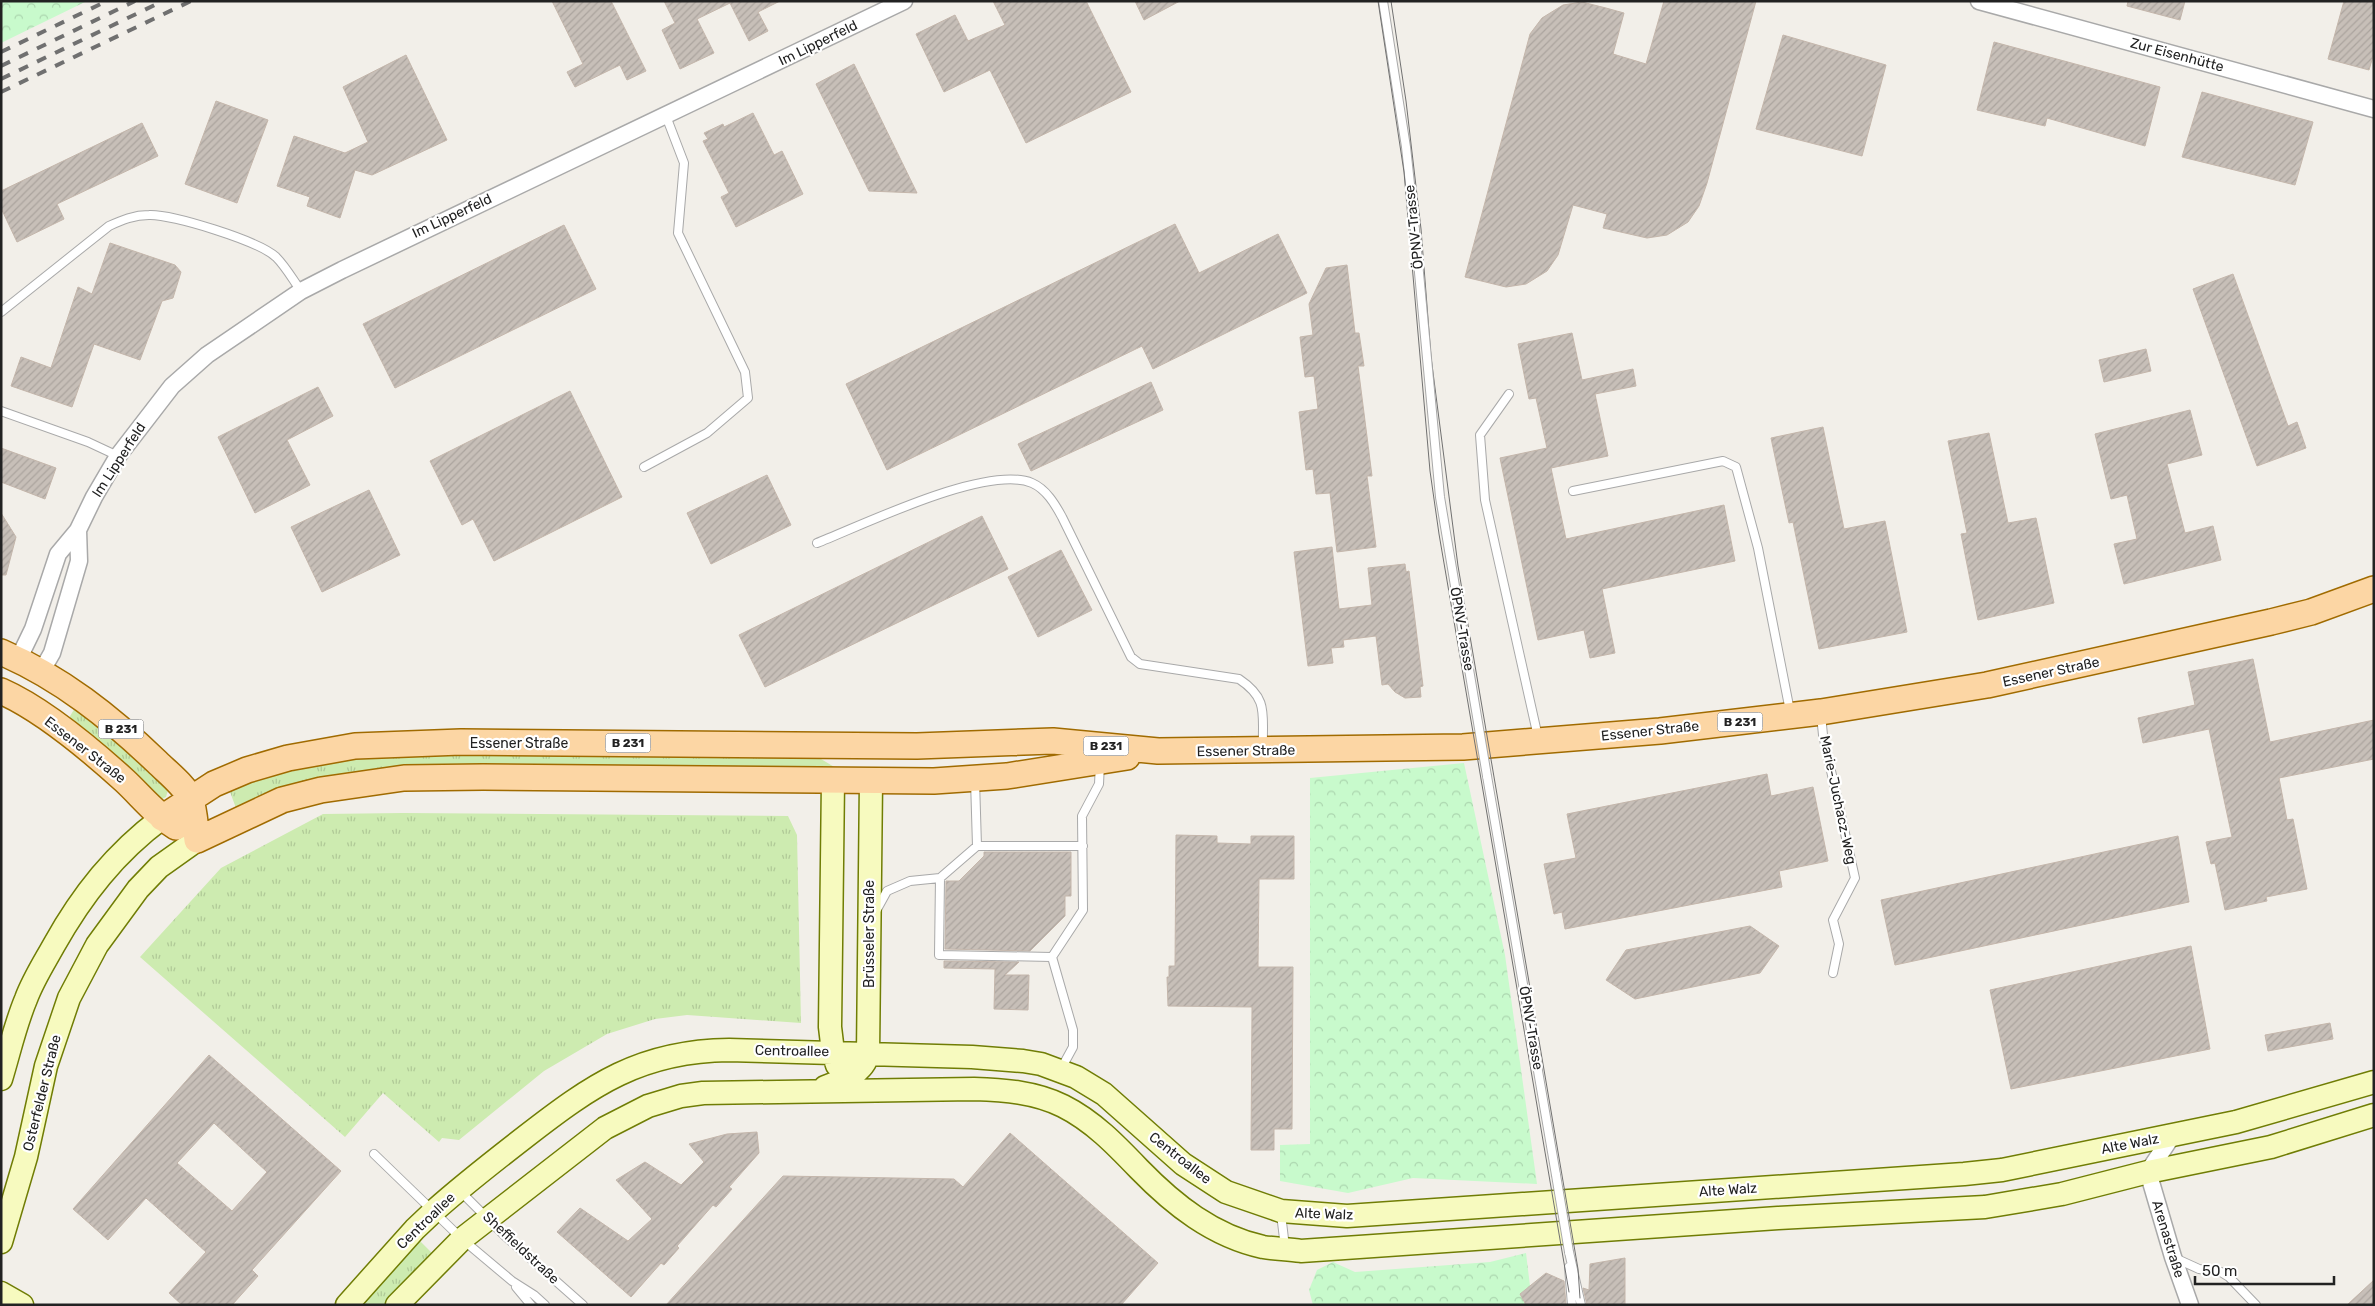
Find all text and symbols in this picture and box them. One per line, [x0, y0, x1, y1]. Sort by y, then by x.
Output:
street label: Im Lipperfeld [776, 17, 860, 69]
street label: Zur Eisenhütte [2128, 34, 2226, 76]
street label: ÖPNV-Trasse [1401, 184, 1427, 270]
street label: Im Lipperfeld [410, 190, 494, 242]
street label: Im Lipperfeld [89, 419, 149, 501]
street label: ÖPNV-Trasse [1446, 586, 1478, 672]
street label: Essener Straße [2001, 653, 2101, 691]
road number: B 231 [1718, 712, 1762, 732]
street label: Essener Straße [41, 713, 129, 787]
street label: Essener Straße [1600, 717, 1700, 745]
road number: B 231 [98, 720, 144, 739]
road number: B 231 [606, 734, 650, 752]
street label: Marie-Juchacz-Weg [1816, 734, 1860, 866]
street label: Essener Straße [470, 735, 568, 752]
road number: B 231 [1084, 736, 1128, 756]
street label: Essener Straße [1197, 742, 1296, 760]
street label: Brüsseler Straße [861, 880, 878, 988]
street label: ÖPNV-Trasse [1515, 985, 1547, 1071]
street label: Osterfelder Straße [19, 1033, 65, 1153]
street label: Centroallee [755, 1042, 830, 1060]
street label: Centroallee [1145, 1128, 1215, 1188]
street label: Alte Walz [2100, 1130, 2160, 1158]
street label: Alte Walz [1698, 1179, 1758, 1201]
street label: Centroallee [393, 1189, 459, 1253]
street label: Arenastraße [2148, 1198, 2188, 1280]
street label: Alte Walz [1294, 1204, 1354, 1224]
street label: Sheffieldstraße [479, 1208, 563, 1288]
scale bar [2195, 1254, 2334, 1286]
text: 50 m [2202, 1262, 2237, 1280]

